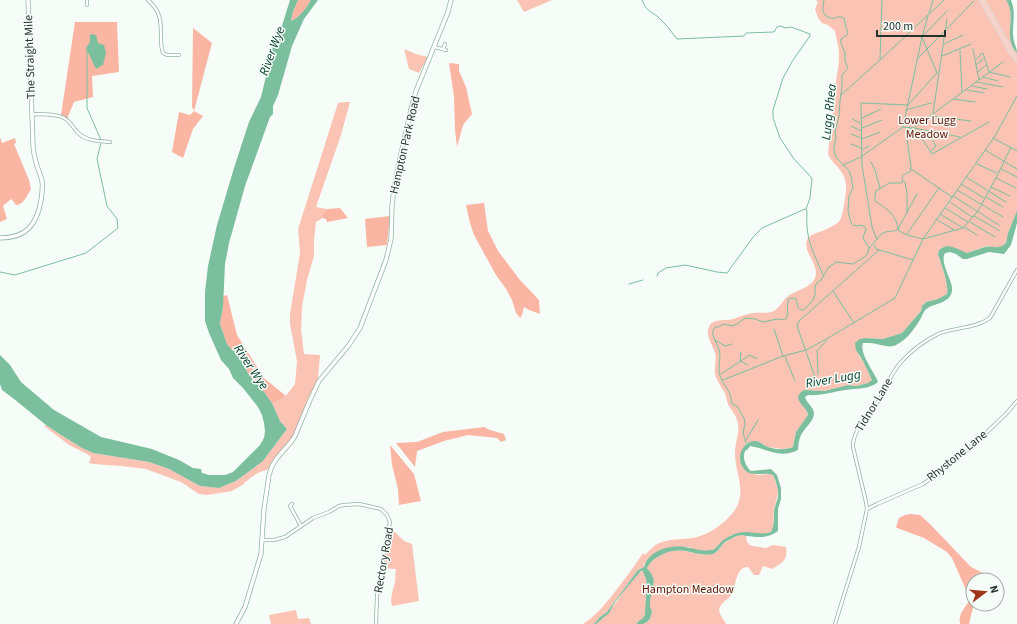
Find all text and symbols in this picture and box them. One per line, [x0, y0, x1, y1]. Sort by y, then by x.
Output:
scale bar [877, 12, 945, 38]
street label: The Straight Mile [20, 15, 40, 99]
text: 200 m [883, 18, 913, 35]
water label: River Wye [255, 24, 289, 78]
water label: Lugg Rhea [817, 83, 841, 141]
street label: Hampton Park Road [385, 94, 425, 196]
park label: Lower Lugg Meadow [898, 112, 956, 143]
water label: River Wye [229, 341, 273, 393]
water label: River Lugg [804, 365, 862, 393]
street label: Tidnor Lane [851, 375, 897, 435]
street label: Rhystone Lane [923, 426, 991, 486]
street label: Rectory Road [370, 526, 398, 594]
north arrow [965, 572, 1005, 612]
park label: Hampton Meadow [642, 581, 734, 598]
text: N [986, 584, 1002, 595]

